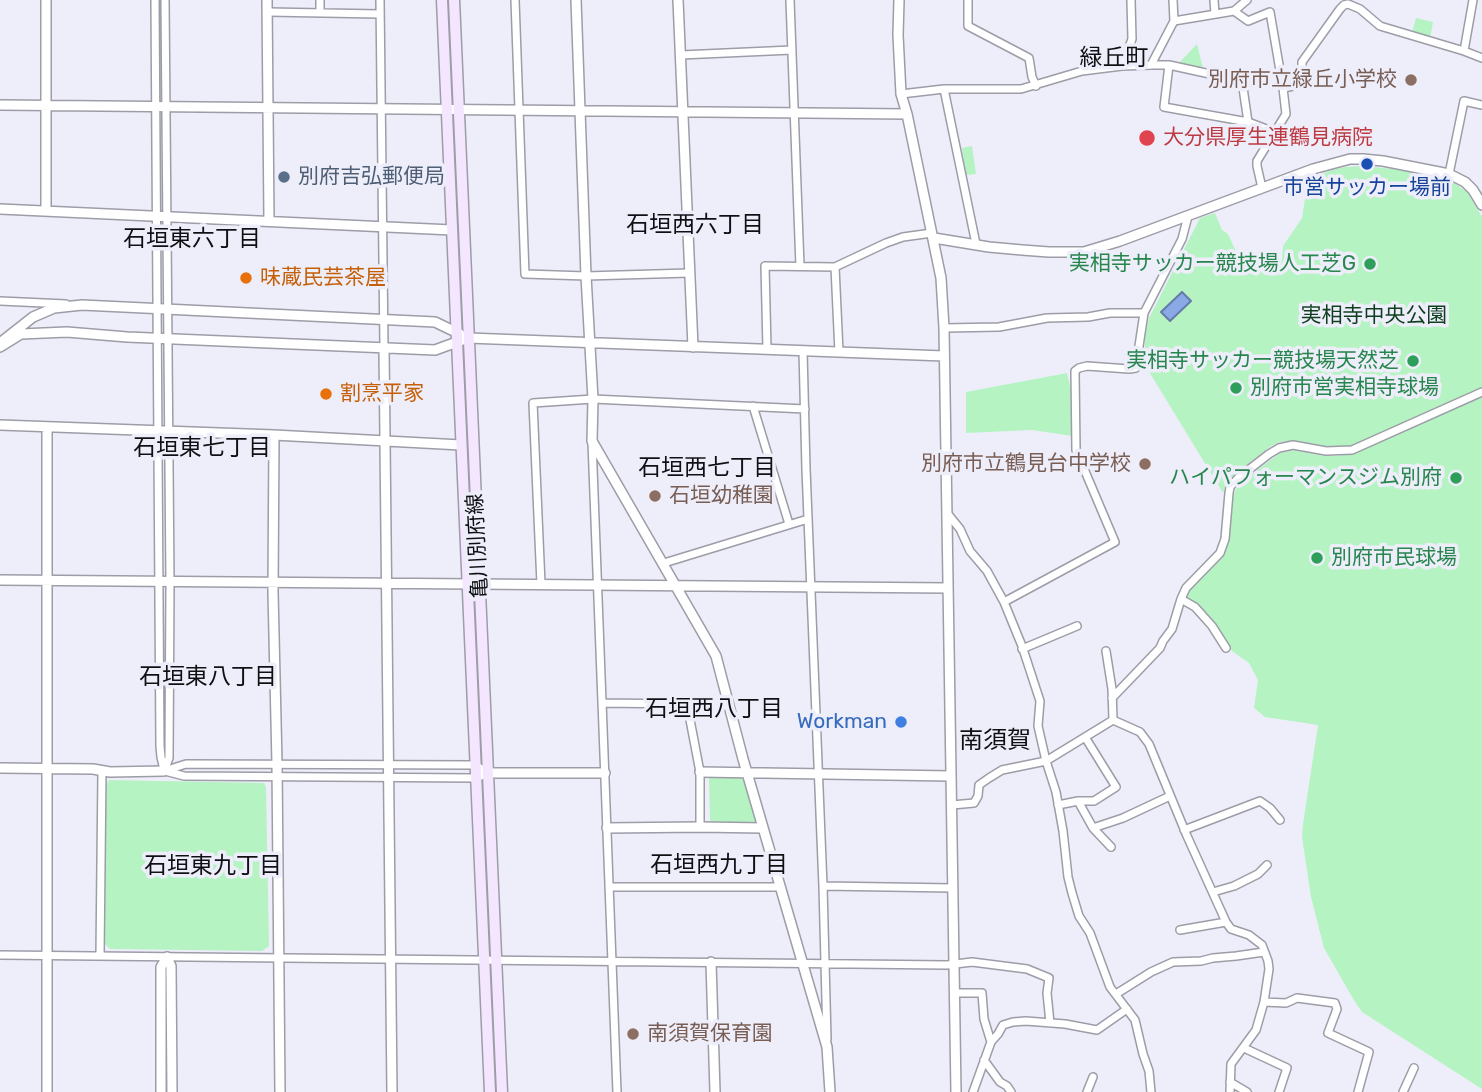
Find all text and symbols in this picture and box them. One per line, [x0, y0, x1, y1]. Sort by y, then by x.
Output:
district label: 緑丘町 [1080, 44, 1148, 72]
place label: 別府市立緑丘小学校 [1208, 67, 1397, 93]
marker: 別府市立緑丘小学校 [1403, 72, 1419, 88]
place label: 大分県厚生連鶴見病院 [1163, 125, 1373, 151]
marker: 大分県厚生連鶴見病院 [1137, 128, 1157, 148]
marker: 市営サッカー場前 [1359, 156, 1375, 172]
place label: 別府吉弘郵便局 [298, 164, 445, 190]
marker: 別府吉弘郵便局 [276, 169, 292, 185]
place label: 市営サッカー場前 [1283, 175, 1451, 201]
district label: 石垣西六丁目 [626, 211, 764, 239]
district label: 石垣東六丁目 [123, 225, 261, 253]
place label: 実相寺サッカー競技場人工芝G [1069, 251, 1356, 277]
marker: 実相寺サッカー競技場人工芝G [1362, 256, 1378, 272]
place label: 味蔵民芸茶屋 [260, 265, 386, 291]
marker: 味蔵民芸茶屋 [238, 270, 254, 286]
park label: 実相寺中央公園 [1301, 303, 1447, 329]
place label: 実相寺サッカー競技場天然芝 [1126, 348, 1399, 374]
marker: 実相寺サッカー競技場天然芝 [1405, 353, 1421, 369]
place label: 別府市営実相寺球場 [1250, 375, 1439, 401]
marker: 別府市営実相寺球場 [1228, 380, 1244, 396]
place label: 割烹平家 [340, 381, 424, 407]
marker: 割烹平家 [318, 386, 334, 402]
district label: 石垣東七丁目 [133, 434, 271, 462]
place label: 別府市立鶴見台中学校 [921, 451, 1131, 477]
district label: 石垣西七丁目 [638, 454, 776, 482]
marker: 別府市立鶴見台中学校 [1137, 456, 1153, 472]
place label: ハイパフォーマンスジム別府 [1169, 465, 1442, 491]
marker: ハイパフォーマンスジム別府 [1448, 470, 1464, 486]
place label: 石垣幼稚園 [669, 483, 774, 509]
marker: 石垣幼稚園 [647, 488, 663, 504]
street label: 亀川別府線 [463, 493, 493, 599]
place label: 別府市民球場 [1331, 545, 1457, 571]
marker: 別府市民球場 [1309, 550, 1325, 566]
district label: 石垣東八丁目 [139, 663, 277, 691]
district label: 石垣西八丁目 [645, 695, 783, 723]
place label: Workman [797, 709, 887, 735]
marker: Workman [893, 714, 909, 730]
district label: 南須賀 [959, 727, 1031, 755]
district label: 石垣西九丁目 [650, 851, 788, 879]
district label: 石垣東九丁目 [144, 852, 282, 880]
place label: 南須賀保育園 [647, 1021, 773, 1047]
marker: 南須賀保育園 [625, 1026, 641, 1042]

